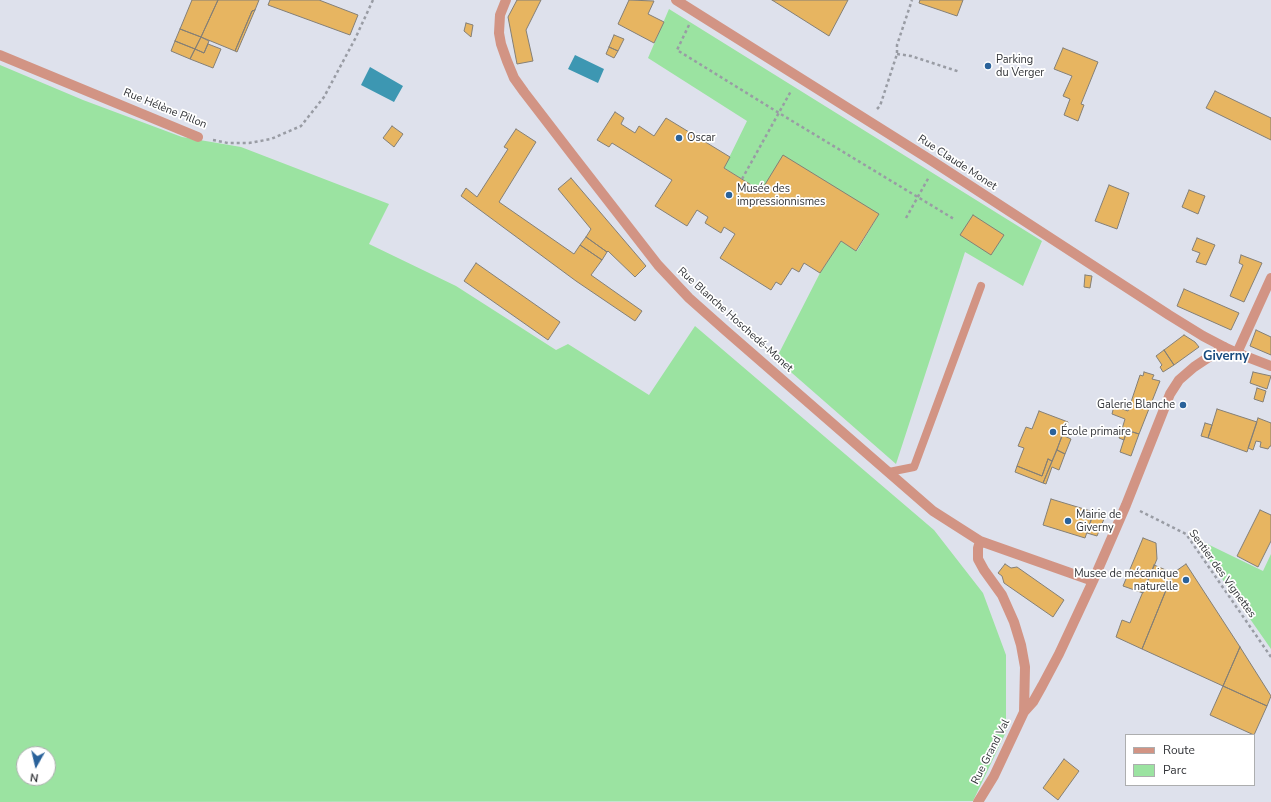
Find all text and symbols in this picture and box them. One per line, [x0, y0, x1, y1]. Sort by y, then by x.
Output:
place label: Parking du Verger [996, 53, 1044, 79]
marker: Parking du Verger [983, 61, 993, 71]
street label: Rue Hélène Pillon [121, 86, 209, 132]
place label: Oscar [687, 131, 716, 145]
marker: Oscar [674, 133, 684, 143]
street label: Rue Claude Monet [915, 133, 999, 193]
place label: Musée des impressionnismes [737, 182, 825, 208]
marker: Musée des impressionnismes [724, 190, 734, 200]
street label: Rue Blanche Hoschedé-Monet [675, 265, 795, 375]
district label: Giverny [1203, 349, 1249, 365]
place label: Galerie Blanche [1097, 398, 1175, 412]
marker: Galerie Blanche [1178, 400, 1188, 410]
place label: École primaire [1061, 425, 1131, 439]
marker: École primaire [1048, 427, 1058, 437]
place label: Mairie de Giverny [1076, 508, 1121, 534]
marker: Mairie de Giverny [1063, 516, 1073, 526]
street label: Sentier des Vignettes [1186, 527, 1258, 621]
place label: Musee de mécanique naturelle [1074, 567, 1178, 593]
marker: Musee de mécanique naturelle [1181, 575, 1191, 585]
street label: Rue Grand Val [969, 717, 1013, 787]
legend [1125, 734, 1255, 786]
text: Route [1163, 742, 1195, 758]
north arrow [16, 746, 56, 786]
text: Parc [1163, 762, 1186, 778]
text: N [29, 769, 40, 785]

